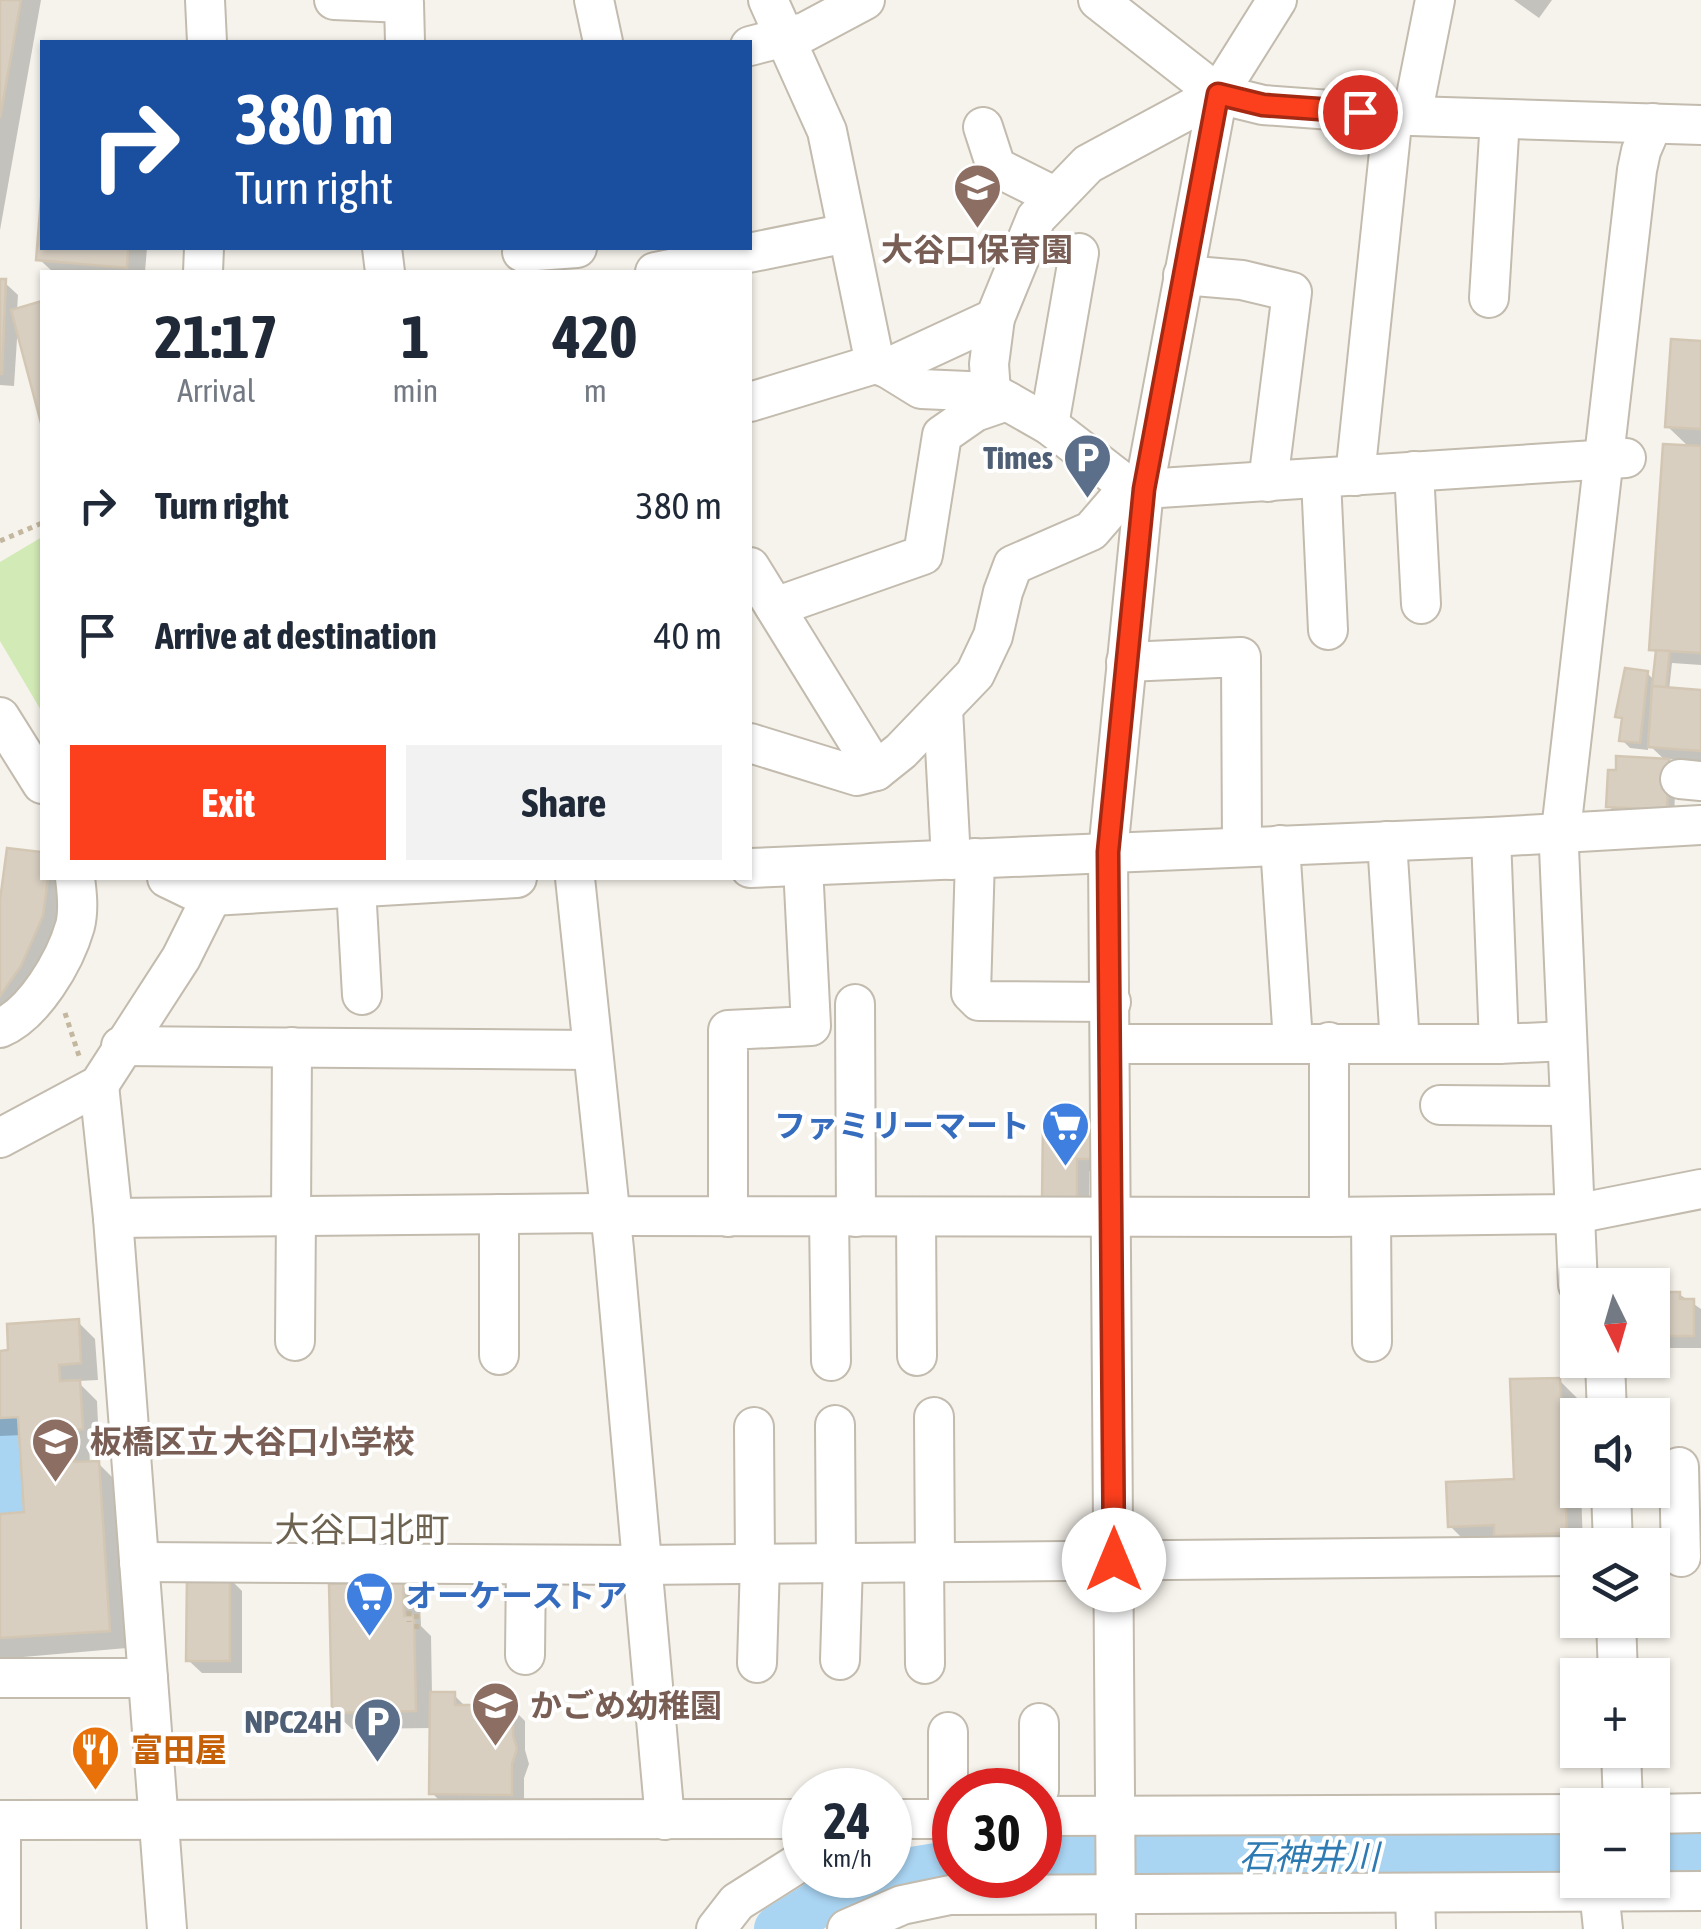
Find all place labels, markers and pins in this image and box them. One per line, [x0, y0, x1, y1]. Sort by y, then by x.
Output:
pin [1318, 70, 1403, 155]
school or university icon: 大谷口保育園 [951, 162, 1003, 230]
place label: 大谷口保育園 [881, 231, 1073, 268]
parking icon: Times [1062, 432, 1114, 500]
place label: Times [983, 439, 1053, 476]
supermarket icon: ファミリーマート [1039, 1100, 1091, 1168]
place label: ファミリーマート [774, 1107, 1030, 1144]
school or university icon: 板橋区立 大谷口小学校 [29, 1416, 81, 1484]
place label: 板橋区立 大谷口小学校 [90, 1423, 414, 1460]
supermarket icon: オーケーストア [344, 1570, 396, 1638]
place label: オーケーストア [405, 1577, 627, 1614]
school or university icon: かごめ幼稚園 [469, 1680, 521, 1748]
place label: かごめ幼稚園 [530, 1687, 722, 1724]
parking icon: NPC24H [351, 1696, 403, 1764]
place label: NPC24H [244, 1703, 342, 1740]
restaurant icon: 富田屋 [70, 1724, 122, 1792]
place label: 富田屋 [131, 1731, 227, 1768]

